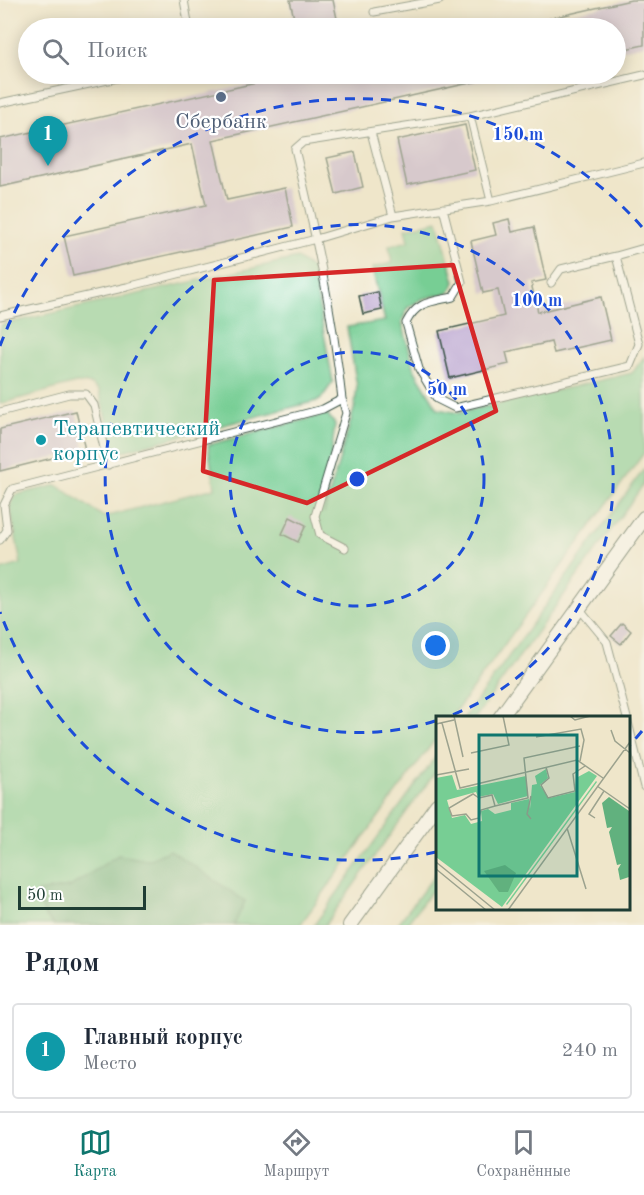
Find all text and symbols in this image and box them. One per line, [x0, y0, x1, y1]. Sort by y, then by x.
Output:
search box [18, 18, 626, 84]
icon: search [39, 35, 72, 68]
text: Поиск [87, 40, 148, 62]
marker: Сбербанк [214, 90, 228, 104]
place label: Сбербанк [175, 111, 267, 133]
pin: 1 [28, 116, 68, 166]
text: 150 m [493, 126, 543, 144]
text: 100 m [512, 292, 562, 310]
text: 50 m [427, 381, 467, 399]
place label: Терапевтический корпус [53, 418, 220, 465]
marker: Терапевтический корпус [34, 433, 48, 447]
centre of rings [347, 469, 367, 489]
your location [421, 631, 450, 660]
inset map [436, 716, 629, 910]
scale bar [18, 883, 146, 910]
text: 50 m [27, 888, 63, 904]
text: Рядом [24, 951, 99, 977]
text: Главный корпус [83, 1027, 243, 1049]
text: 1 [40, 1041, 51, 1061]
text: 240 m [562, 1041, 618, 1061]
text: Место [83, 1054, 137, 1074]
tab: Карта [73, 1126, 117, 1182]
tab: Маршрут [264, 1126, 329, 1182]
tab: Сохранённые [476, 1126, 571, 1182]

